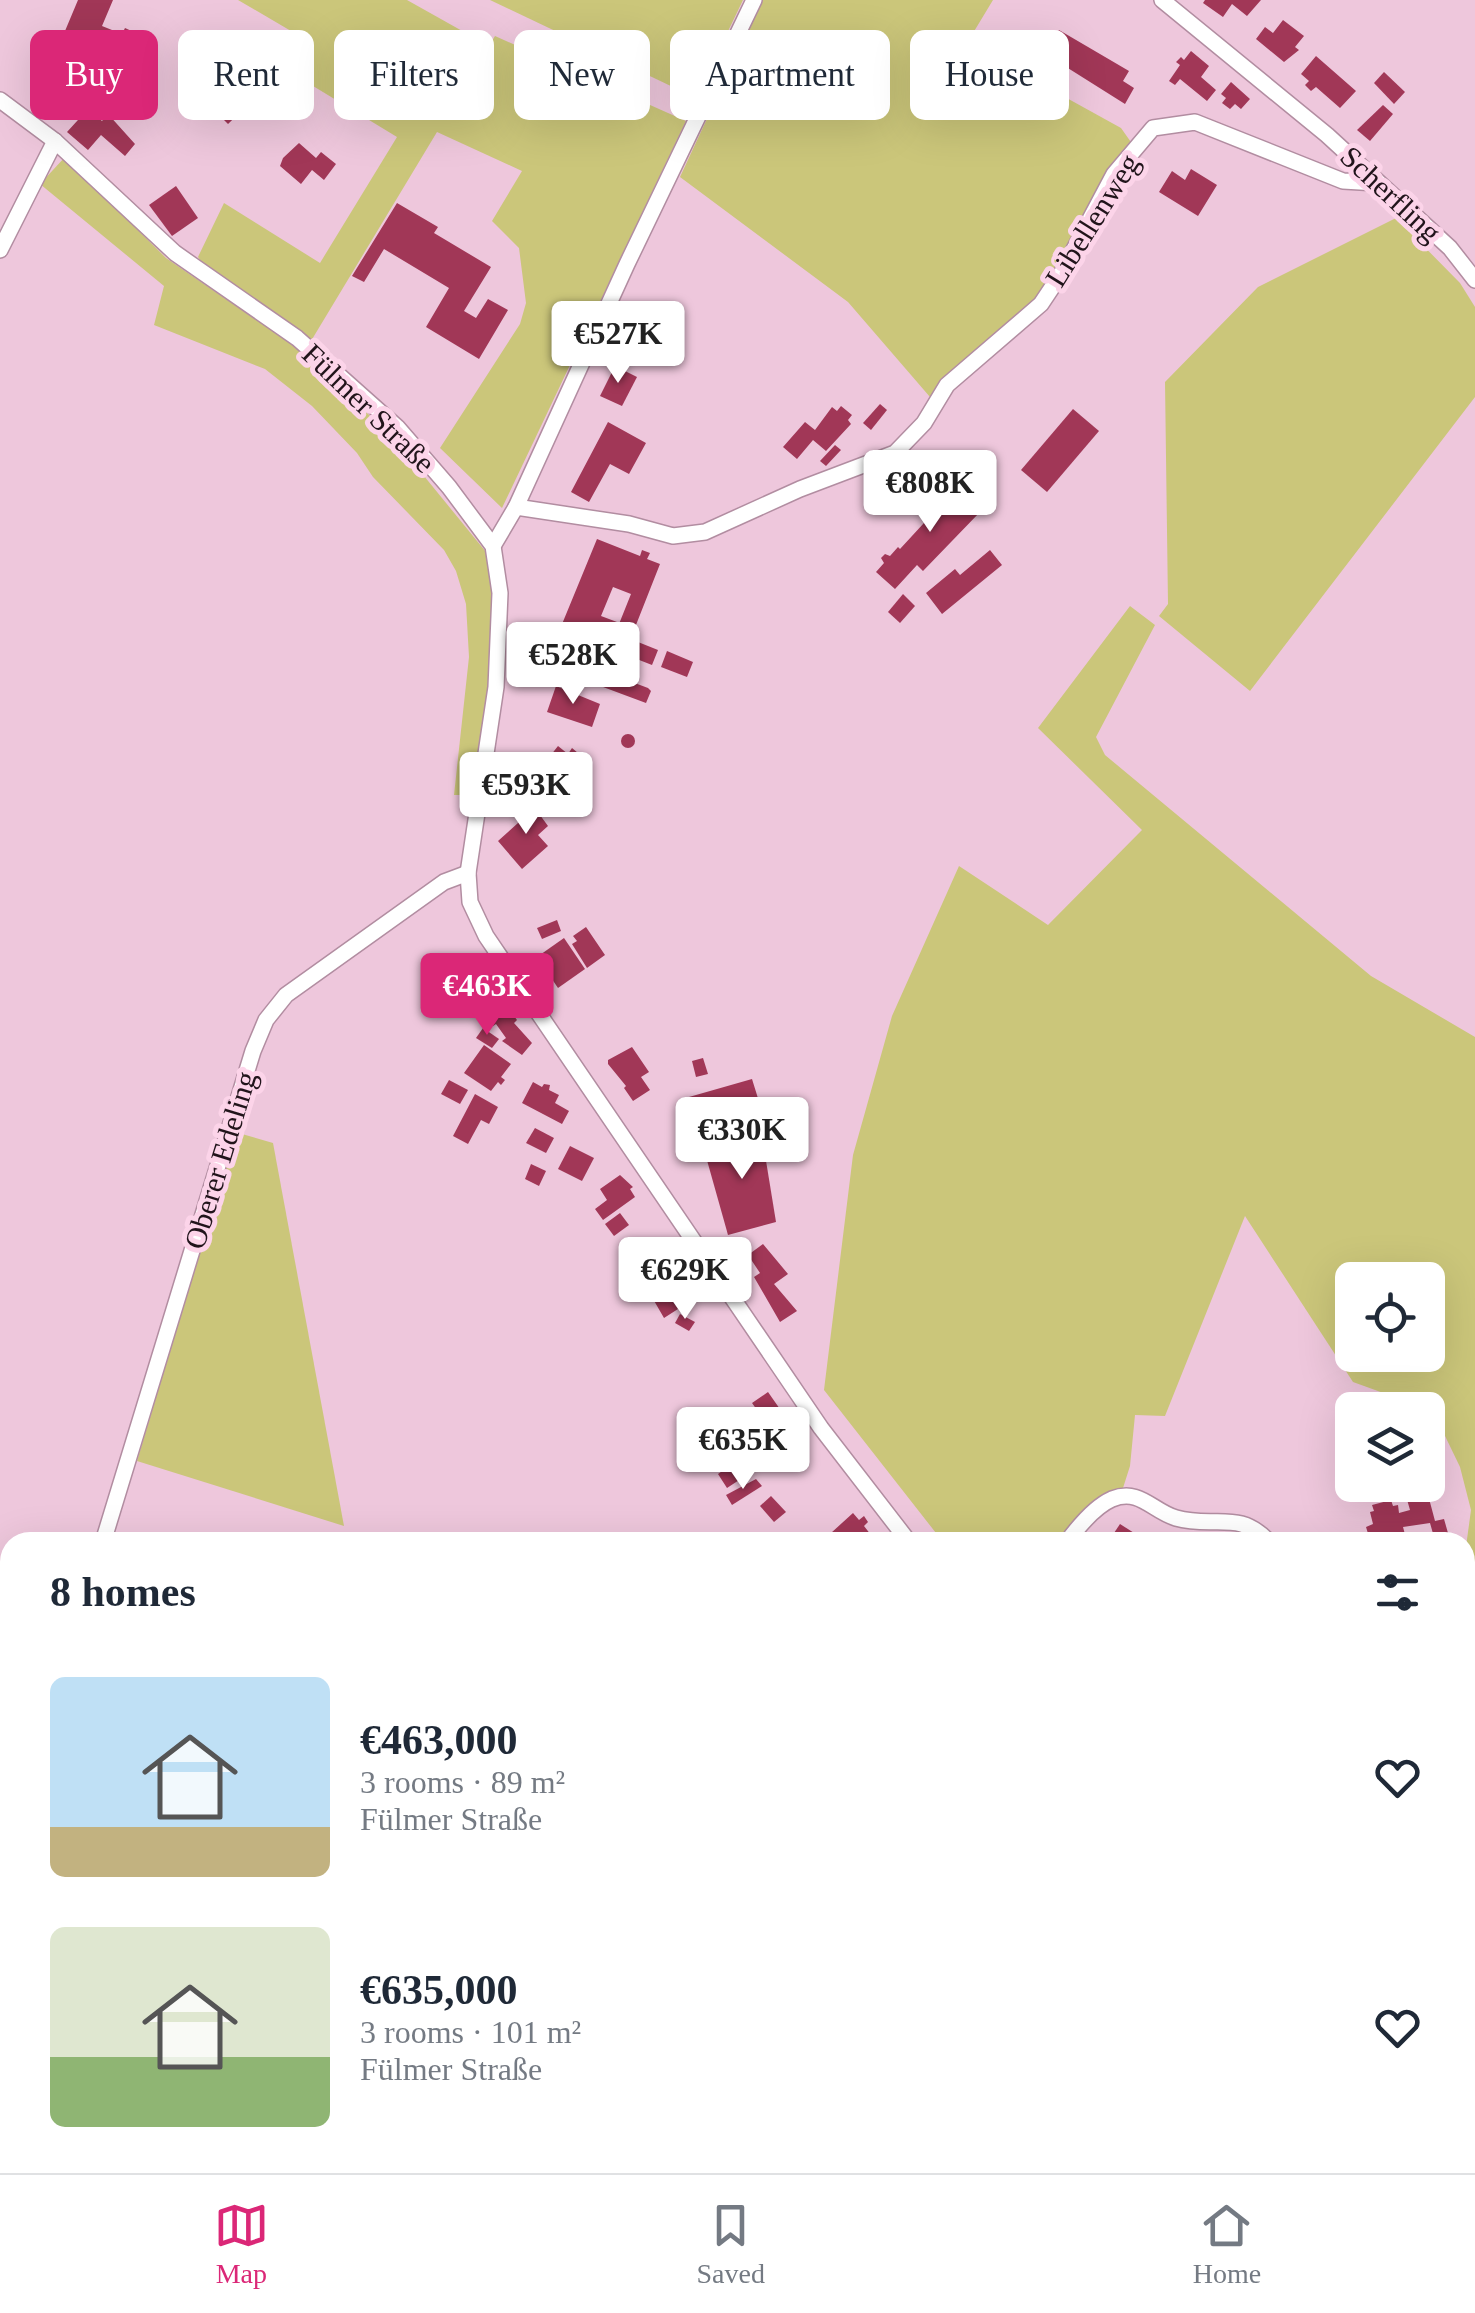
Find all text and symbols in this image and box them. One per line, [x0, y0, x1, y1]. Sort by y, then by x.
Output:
chip: Buy [30, 30, 158, 120]
chip: Rent [178, 30, 314, 120]
chip: Filters [334, 30, 494, 120]
chip: New [514, 30, 650, 120]
chip: Apartment [670, 30, 890, 120]
chip: House [910, 30, 1069, 120]
street label: Scherfling [1334, 139, 1448, 249]
street label: Libellenweg [1038, 148, 1146, 292]
pin: €527K [548, 301, 688, 386]
text: €527K [574, 315, 662, 351]
street label: Fülmer Straße [296, 337, 442, 479]
pin: €808K [860, 450, 1000, 535]
text: €808K [886, 464, 974, 500]
pin: €528K [503, 622, 643, 707]
text: €528K [529, 636, 617, 672]
pin: €593K [456, 752, 596, 837]
text: €593K [482, 766, 570, 802]
pin: €463K [417, 953, 557, 1038]
text: €463K [443, 967, 531, 1003]
street label: Oberer Edeling [177, 1067, 263, 1253]
pin: €330K [672, 1097, 812, 1182]
text: €330K [698, 1111, 786, 1147]
pin: €629K [615, 1237, 755, 1322]
text: €629K [641, 1251, 729, 1287]
map controls [1335, 1262, 1445, 1502]
button: locate [1335, 1262, 1445, 1372]
button: layers [1335, 1392, 1445, 1502]
pin: €635K [673, 1407, 813, 1492]
text: €635K [699, 1421, 787, 1457]
icon: filters [1370, 1565, 1425, 1620]
text: 8 homes [50, 1569, 196, 1615]
icon: home [130, 1717, 250, 1837]
text: €463,000 [360, 1717, 518, 1763]
icon: heart [1370, 1750, 1425, 1805]
text: 3 rooms · 89 m² [360, 1764, 565, 1800]
text: Fülmer Straße [360, 1801, 542, 1837]
icon: home [130, 1967, 250, 2087]
text: €635,000 [360, 1967, 518, 2013]
icon: heart [1370, 2000, 1425, 2055]
text: 3 rooms · 101 m² [360, 2014, 581, 2050]
text: Fülmer Straße [360, 2051, 542, 2087]
tab: Map [214, 2198, 269, 2290]
tab: Saved [697, 2198, 765, 2290]
tab: Home [1193, 2198, 1261, 2290]

